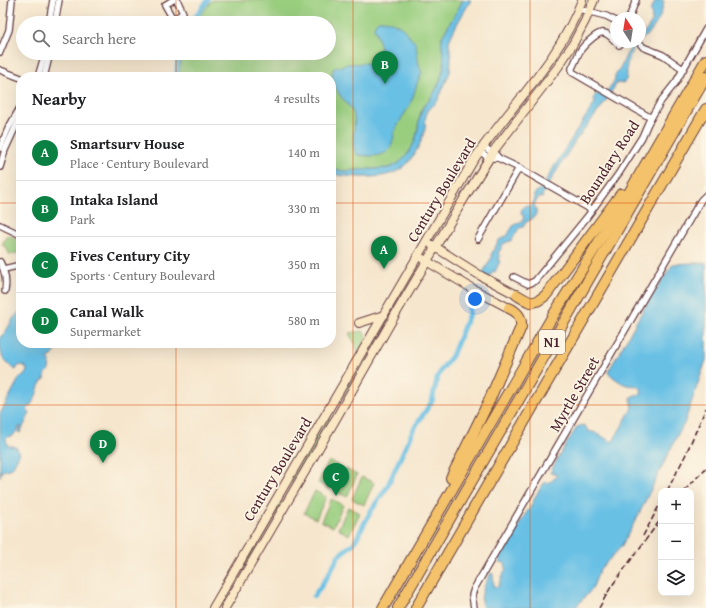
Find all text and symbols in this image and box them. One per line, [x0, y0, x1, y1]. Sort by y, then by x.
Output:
north arrow [610, 12, 646, 48]
search box [16, 16, 336, 60]
icon: search [30, 27, 52, 49]
text: Search here [62, 28, 136, 49]
pin: B [372, 51, 398, 84]
text: Nearby [32, 86, 86, 111]
text: 4 results [274, 89, 320, 108]
street label: Boundary Road [574, 116, 644, 208]
text: Smartsurv House [70, 133, 185, 154]
street label: Century Boulevard [402, 134, 480, 246]
text: A [41, 143, 49, 162]
text: 140 m [288, 143, 320, 162]
text: Place · Century Boulevard [70, 154, 209, 173]
text: Intaka Island [70, 189, 158, 210]
text: B [41, 199, 49, 218]
text: 330 m [288, 199, 320, 218]
text: Park [70, 210, 95, 229]
pin: A [371, 236, 397, 269]
text: Fives Century City [70, 245, 190, 266]
text: C [41, 255, 49, 274]
text: 350 m [288, 255, 320, 274]
text: Sports · Century Boulevard [70, 266, 215, 285]
your location [465, 289, 485, 309]
text: Canal Walk [70, 301, 144, 322]
text: D [41, 311, 49, 330]
text: 580 m [288, 311, 320, 330]
text: Supermarket [70, 322, 141, 341]
road number: N1 [539, 330, 565, 354]
street label: Myrtle Street [544, 352, 604, 436]
street label: Century Boulevard [238, 413, 316, 525]
pin: D [90, 430, 116, 463]
pin: C [323, 463, 349, 496]
map controls [658, 488, 694, 596]
button: + [658, 488, 694, 524]
button: − [658, 524, 694, 560]
button: layers [658, 560, 694, 596]

